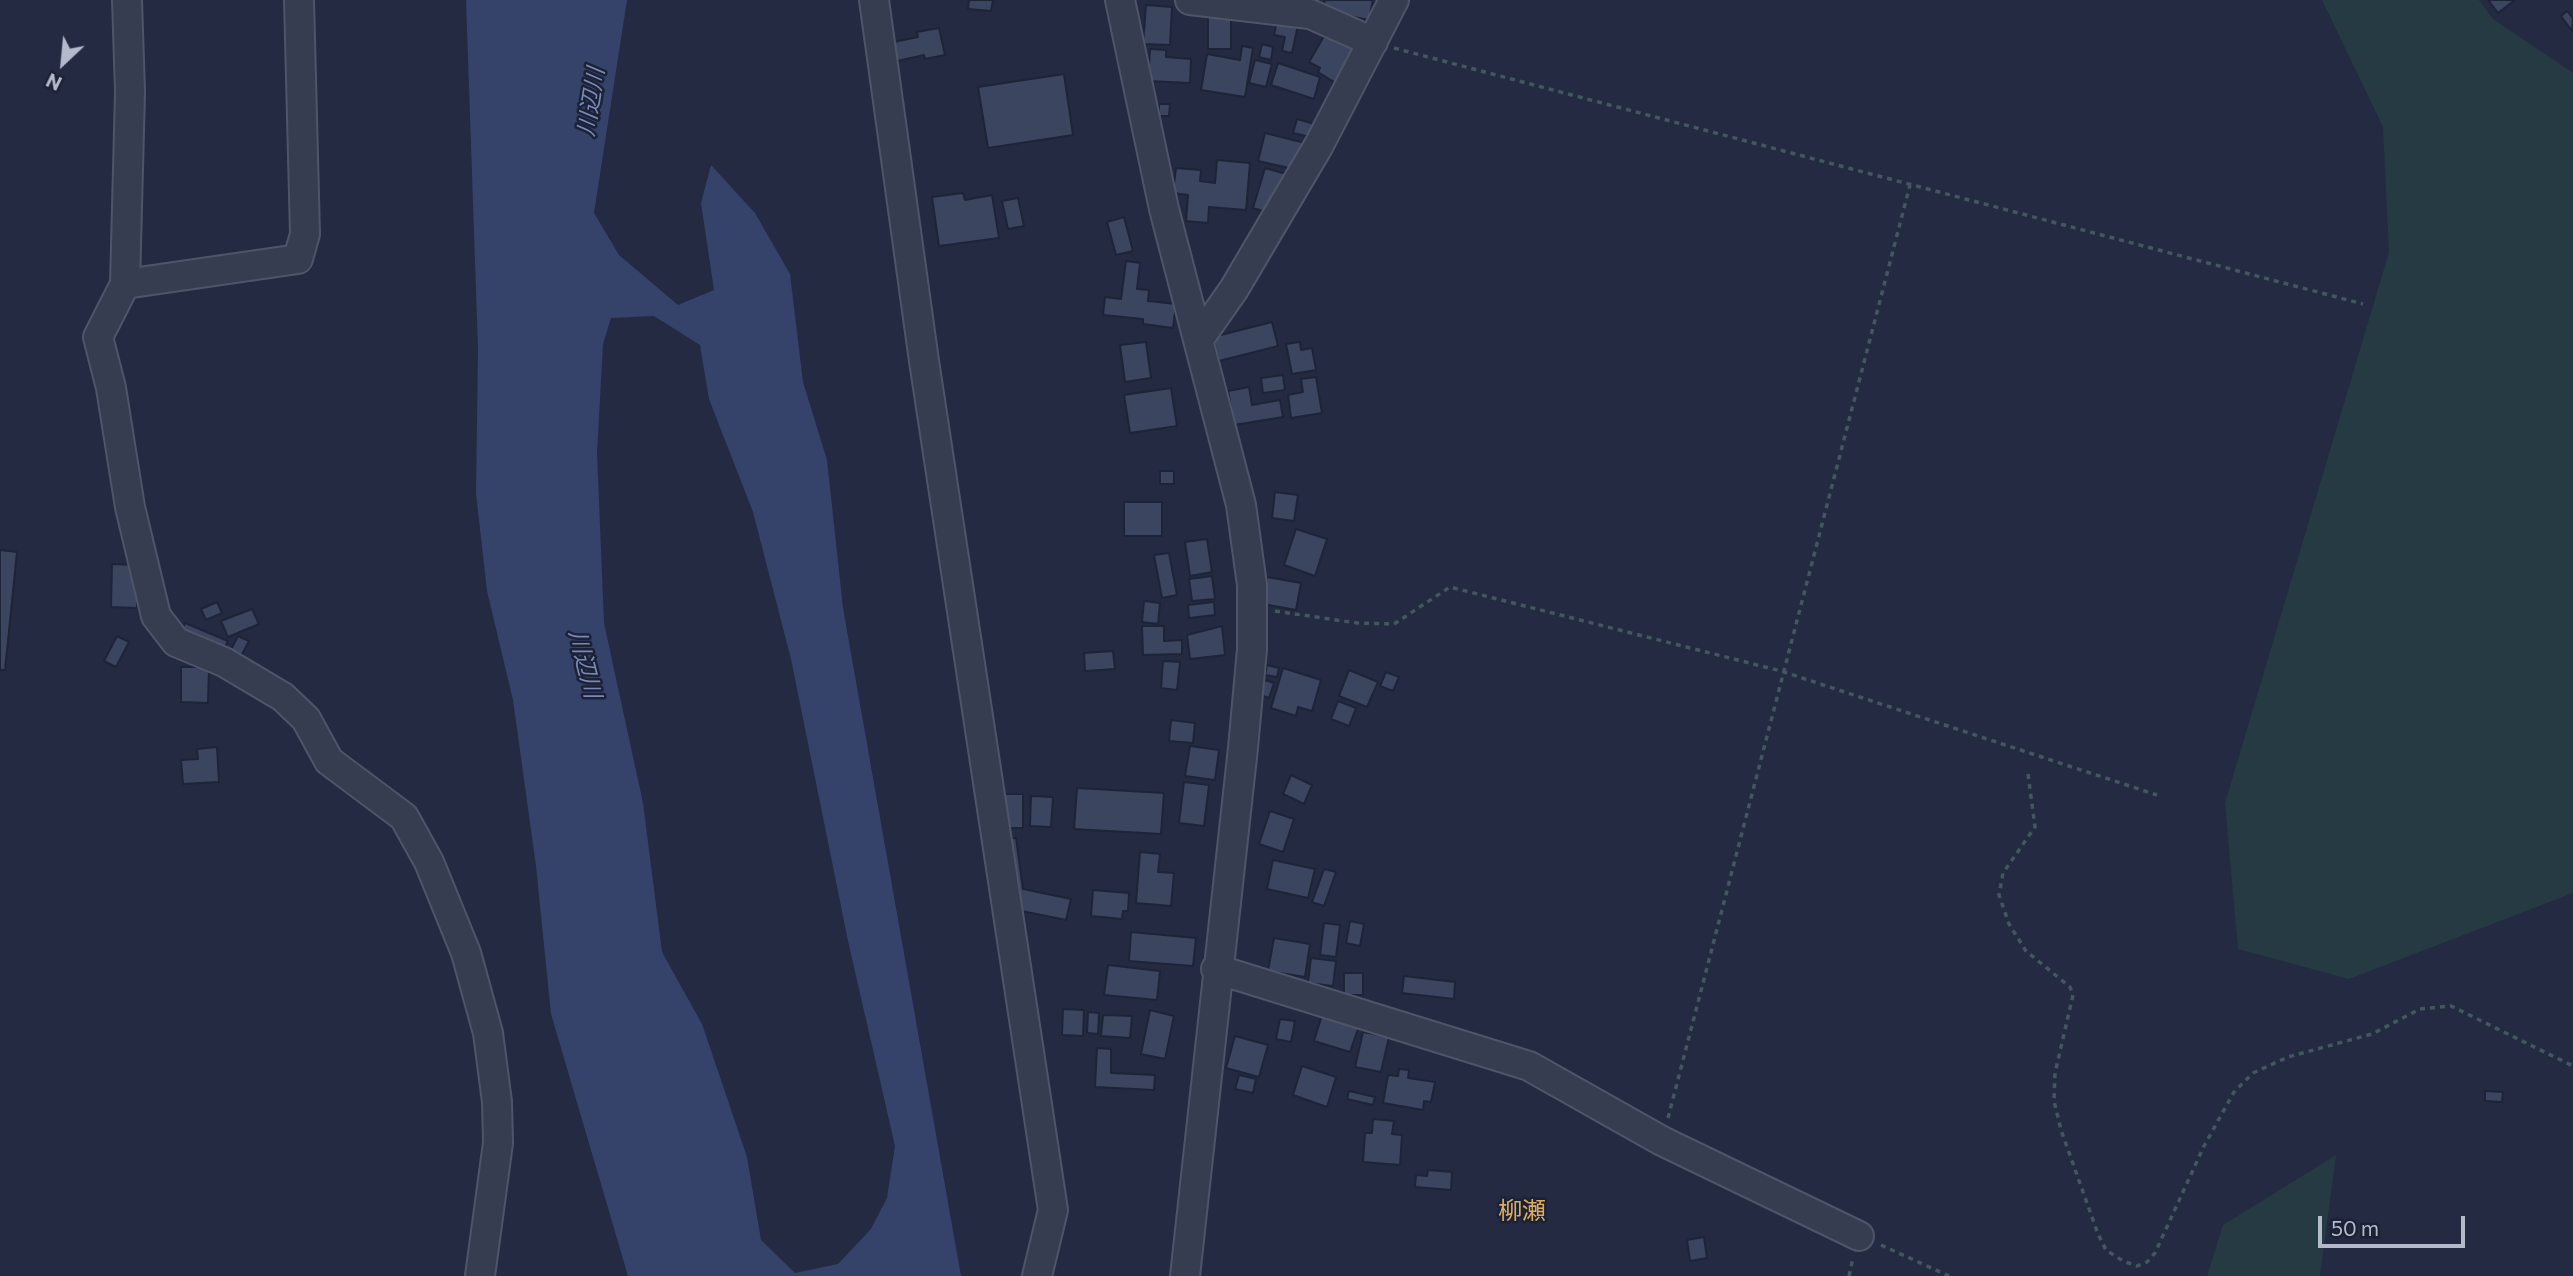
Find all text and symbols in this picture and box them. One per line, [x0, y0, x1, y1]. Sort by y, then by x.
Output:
north arrow [28, 28, 98, 98]
water label: 川辺川 [572, 66, 610, 138]
text: N [42, 69, 65, 96]
water label: 川辺川 [563, 627, 607, 701]
district label: 柳瀬 [1498, 1197, 1546, 1225]
scale bar [2321, 1202, 2468, 1246]
text: 50 m [2331, 1215, 2379, 1240]

